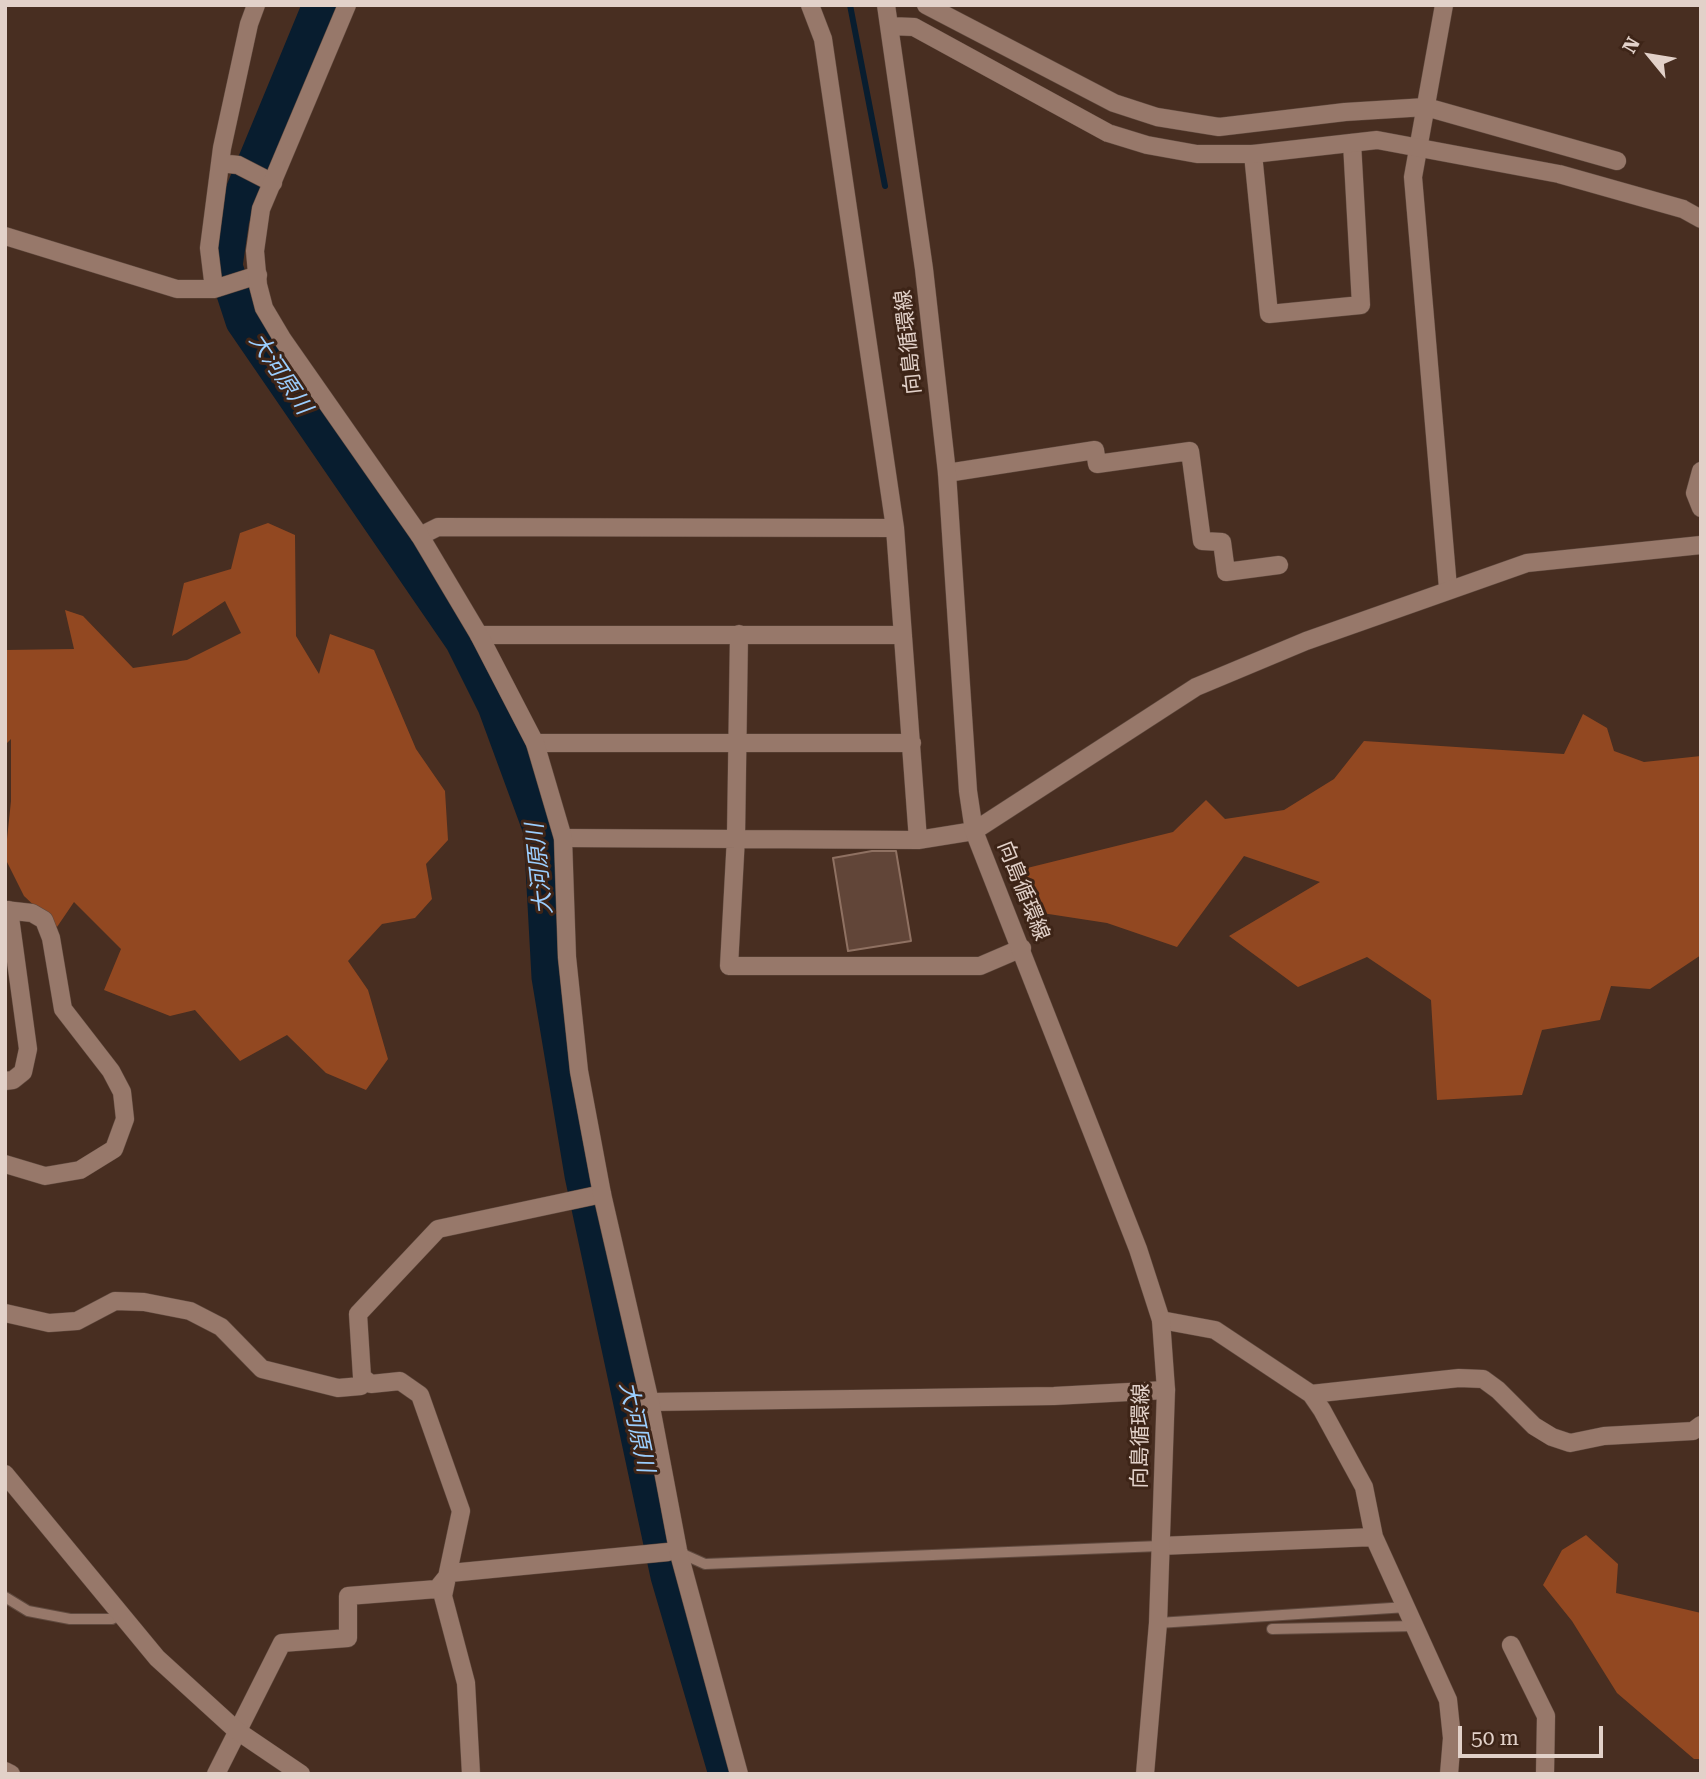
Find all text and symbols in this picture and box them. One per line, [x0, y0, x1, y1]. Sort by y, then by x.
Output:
north arrow [1615, 21, 1685, 91]
text: N [1618, 33, 1645, 57]
street label: 向島循環線 [891, 288, 927, 396]
water label: 大河原川 [243, 328, 317, 420]
water label: 大河原川 [521, 822, 559, 916]
street label: 向島循環線 [992, 838, 1054, 944]
water label: 大河原川 [613, 1379, 659, 1475]
street label: 向島循環線 [1127, 1383, 1155, 1489]
scale bar [1461, 1712, 1606, 1756]
text: 50 m [1471, 1726, 1519, 1750]

